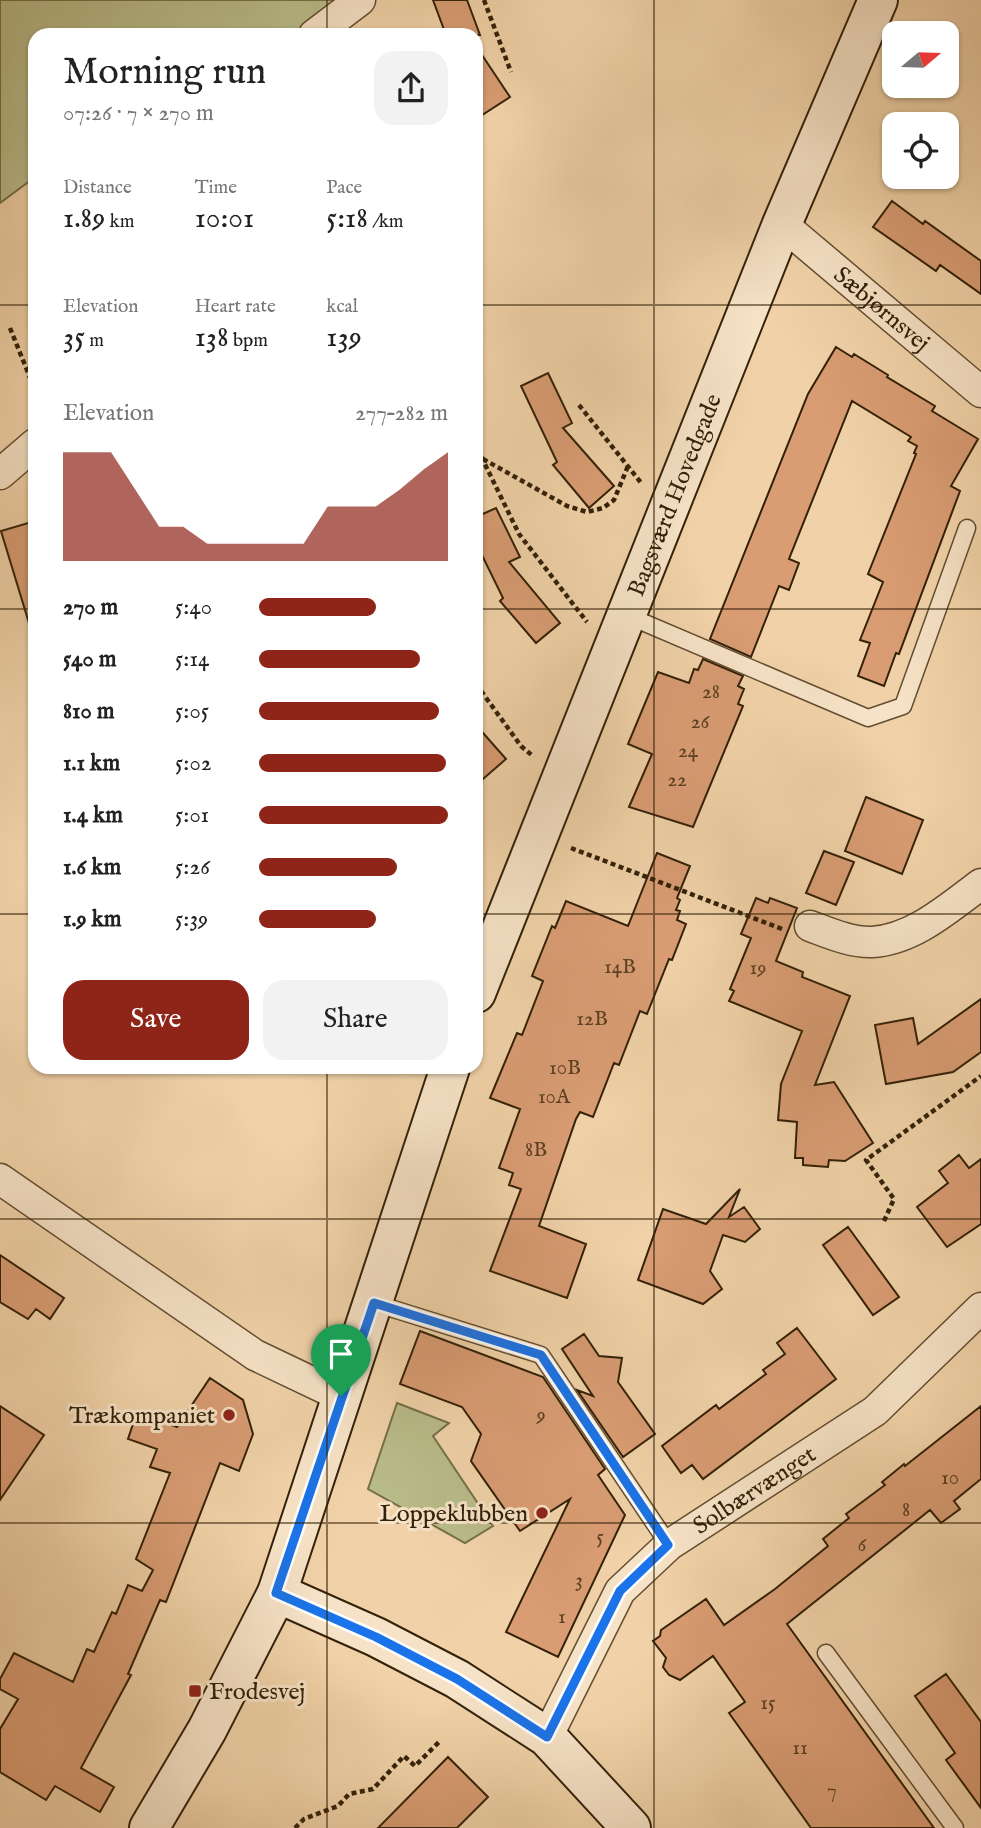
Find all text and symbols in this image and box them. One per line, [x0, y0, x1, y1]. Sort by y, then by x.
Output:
north arrow [882, 21, 959, 98]
map controls [882, 21, 959, 189]
text: Morning run [63, 49, 266, 97]
button: share [374, 51, 448, 125]
text: 07:26 · 7 × 270 m [63, 99, 214, 128]
button: locate [882, 112, 959, 189]
text: Distance [63, 176, 132, 200]
text: Time [195, 176, 237, 200]
text: Pace [326, 176, 362, 200]
text: 1.89 [63, 200, 105, 238]
text: 10:01 [195, 200, 254, 238]
text: 5:18 [326, 200, 368, 238]
text: km [105, 210, 134, 234]
text: /km [368, 210, 404, 234]
street label: Sæbjørnsvej [827, 260, 936, 359]
text: Elevation [63, 295, 138, 319]
text: Heart rate [195, 295, 276, 319]
text: kcal [326, 295, 358, 319]
text: 35 [63, 319, 85, 357]
text: 138 [195, 319, 229, 357]
text: 139 [326, 319, 362, 357]
text: m [85, 329, 104, 353]
text: bpm [229, 329, 268, 353]
street label: Bagsværd Hovedgade [621, 390, 730, 601]
text: Elevation [63, 399, 154, 428]
text: 277–282 m [355, 399, 448, 428]
text: 270 m [63, 593, 118, 622]
text: 5:40 [175, 593, 212, 622]
text: 540 m [63, 645, 117, 674]
text: 5:14 [175, 645, 209, 674]
house number: 28 [702, 679, 720, 706]
text: 810 m [63, 697, 115, 726]
text: 5:05 [175, 697, 209, 726]
house number: 26 [691, 709, 710, 736]
house number: 24 [678, 738, 699, 765]
text: 1.1 km [63, 749, 120, 778]
text: 5:02 [175, 749, 212, 778]
house number: 22 [667, 767, 687, 794]
text: 1.4 km [63, 801, 123, 830]
text: 5:01 [175, 801, 209, 830]
text: 1.6 km [63, 853, 121, 882]
text: 5:26 [175, 853, 210, 882]
text: 1.9 km [63, 905, 122, 934]
text: 5:39 [175, 905, 208, 934]
house number: 14B [604, 954, 636, 981]
house number: 19 [750, 955, 767, 982]
button: Save [63, 980, 249, 1060]
button: Share [263, 980, 448, 1060]
house number: 12B [576, 1006, 608, 1033]
house number: 10B [549, 1055, 581, 1082]
house number: 10A [538, 1084, 571, 1111]
house number: 8B [525, 1137, 547, 1164]
pin [311, 1324, 371, 1396]
icon: arrive [322, 1335, 360, 1373]
place label: Trækompaniet [69, 1401, 215, 1432]
house number: 9 [535, 1402, 546, 1429]
marker: Trækompaniet [221, 1407, 237, 1423]
street label: Solbærvænget [688, 1440, 822, 1542]
house number: 10 [941, 1465, 959, 1492]
house number: 8 [902, 1497, 910, 1524]
place label: Loppeklubben [380, 1499, 528, 1530]
marker: Loppeklubben [534, 1505, 550, 1521]
house number: 5 [596, 1524, 604, 1551]
house number: 6 [858, 1532, 868, 1559]
house number: 3 [575, 1567, 583, 1594]
house number: 1 [558, 1604, 566, 1631]
place label: Frodesvej [209, 1677, 305, 1708]
marker: Frodesvej [187, 1683, 203, 1699]
house number: 15 [760, 1690, 776, 1717]
house number: 11 [792, 1735, 808, 1762]
house number: 7 [827, 1778, 837, 1805]

